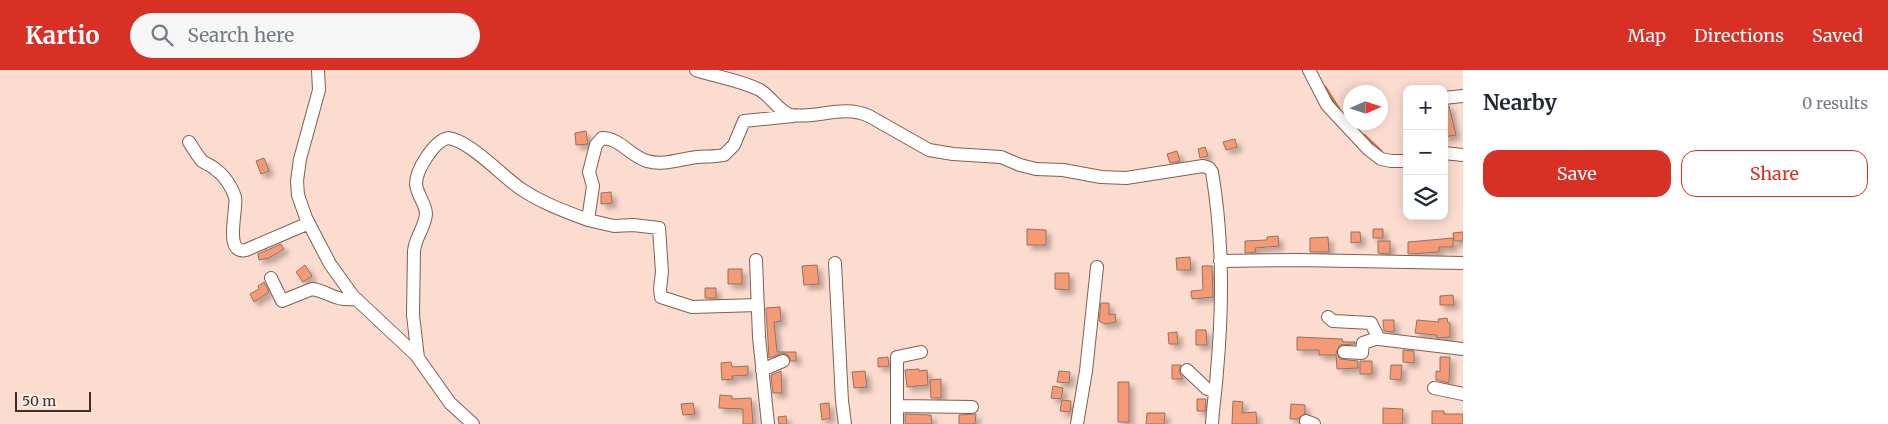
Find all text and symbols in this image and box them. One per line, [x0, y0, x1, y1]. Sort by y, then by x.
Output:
search box [130, 13, 480, 58]
text: Kartio [25, 20, 100, 51]
icon: search [148, 21, 176, 49]
text: Search here [188, 23, 294, 47]
text: Map [1628, 24, 1666, 47]
text: Directions [1694, 24, 1784, 47]
text: Saved [1812, 24, 1863, 47]
north arrow [1343, 85, 1388, 130]
map controls [1403, 85, 1448, 220]
button: + [1403, 85, 1448, 130]
text: Nearby [1483, 89, 1557, 116]
text: 0 results [1802, 93, 1868, 113]
button: − [1403, 130, 1448, 175]
button: Save [1483, 150, 1671, 197]
button: Share [1681, 150, 1868, 197]
button: layers [1403, 175, 1448, 220]
scale bar [15, 389, 91, 412]
text: 50 m [22, 392, 56, 410]

